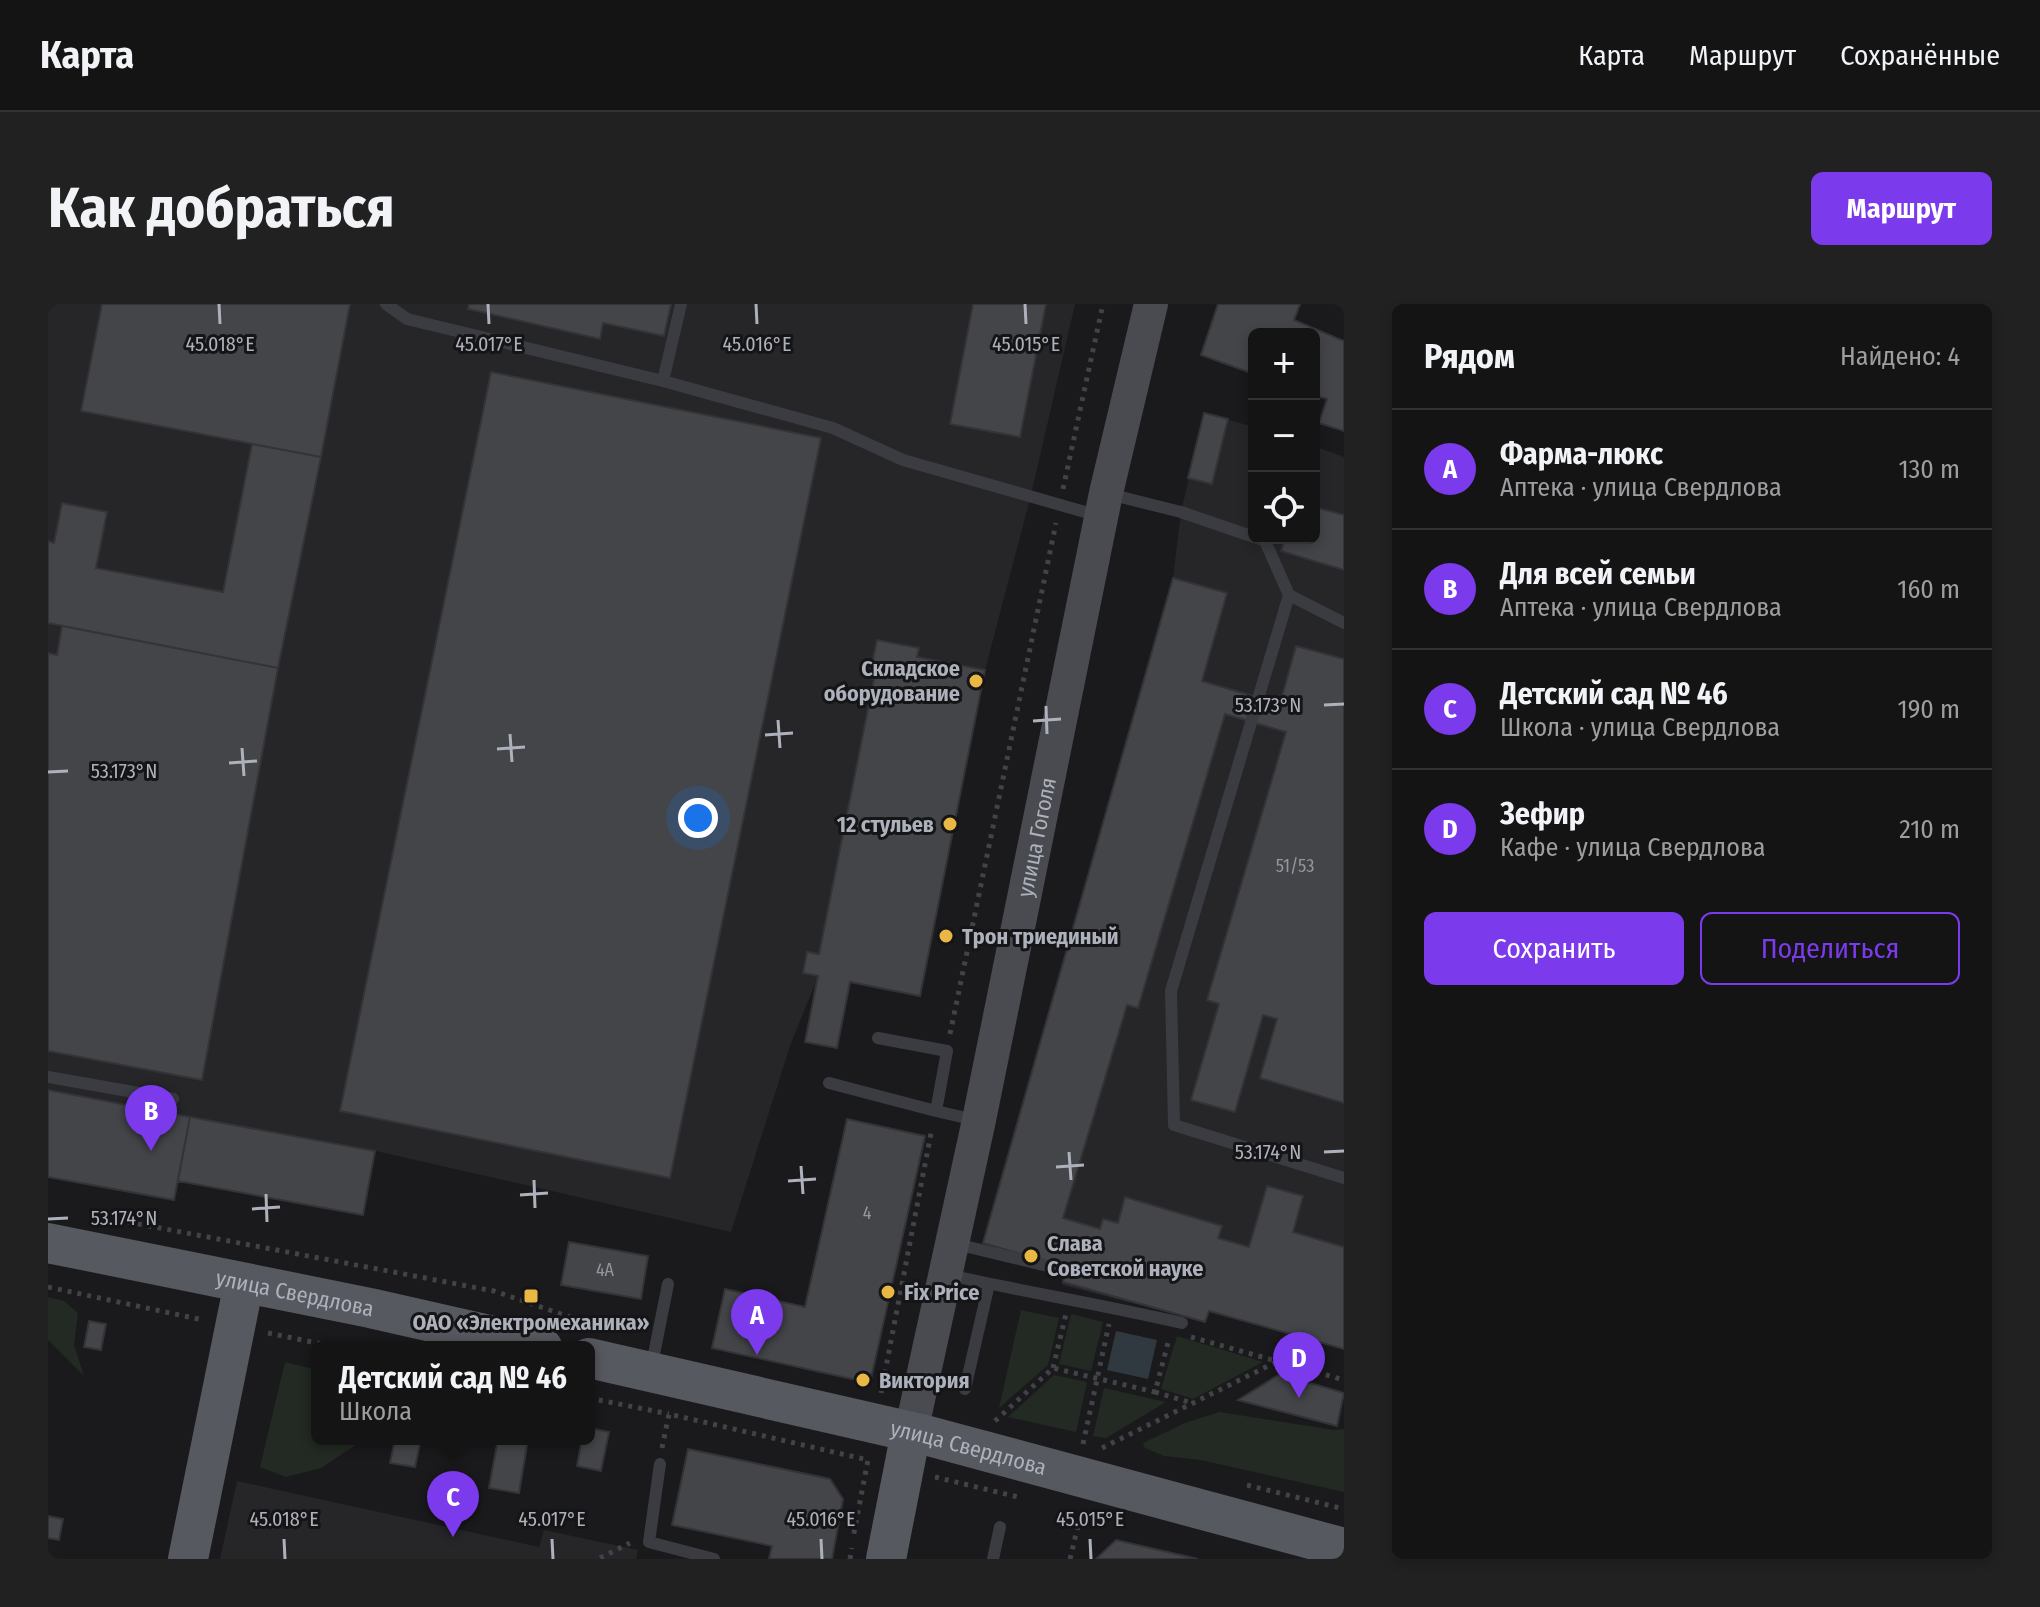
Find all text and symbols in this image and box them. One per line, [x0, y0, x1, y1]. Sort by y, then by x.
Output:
text: Карта [40, 32, 134, 78]
text: Карта [1578, 39, 1645, 72]
text: Маршрут [1689, 39, 1796, 72]
text: Сохранённые [1840, 39, 2000, 72]
button: Маршрут [1811, 172, 1992, 245]
text: Как добраться [48, 175, 394, 242]
map controls [1248, 328, 1320, 544]
button: + [1248, 328, 1320, 400]
text: 45.018°E [185, 332, 255, 356]
text: 45.017°E [455, 332, 523, 356]
text: 45.016°E [723, 332, 791, 356]
text: 45.015°E [992, 332, 1060, 356]
text: Рядом [1424, 336, 1515, 377]
text: Найдено: 4 [1840, 341, 1960, 372]
button: − [1248, 400, 1320, 472]
text: Фарма-люкс [1500, 436, 1663, 472]
text: A [1443, 454, 1457, 485]
text: 130 m [1898, 454, 1960, 485]
button: locate [1248, 472, 1320, 544]
text: Аптека · улица Свердлова [1500, 472, 1782, 503]
text: Для всей семьи [1500, 556, 1696, 592]
text: B [1443, 574, 1457, 605]
text: 160 m [1897, 574, 1960, 605]
text: Аптека · улица Свердлова [1500, 592, 1782, 623]
place label: Складское оборудование [824, 655, 960, 707]
marker: Складское оборудование [967, 672, 985, 690]
text: Детский сад № 46 [1500, 676, 1728, 712]
text: 53.173°N [1235, 693, 1301, 717]
text: C [1443, 694, 1457, 725]
text: 190 m [1898, 694, 1960, 725]
text: Школа · улица Свердлова [1500, 712, 1780, 743]
text: 53.173°N [91, 759, 157, 783]
street label: улица Гоголя [1012, 775, 1062, 899]
text: Зефир [1500, 796, 1585, 832]
your location [678, 798, 718, 838]
place label: 12 стульев [837, 811, 934, 838]
text: D [1442, 814, 1458, 845]
text: 210 m [1899, 814, 1960, 845]
marker: 12 стульев [941, 815, 959, 833]
text: Кафе · улица Свердлова [1500, 832, 1765, 863]
house number: 51/53 [1276, 855, 1314, 877]
button: Сохранить [1424, 912, 1684, 985]
button: Поделиться [1700, 912, 1960, 985]
place label: Трон триединый [962, 923, 1119, 950]
marker: Трон триединый [937, 927, 955, 945]
pin: B [125, 1085, 177, 1151]
text: 53.174°N [1235, 1140, 1301, 1164]
house number: 4 [863, 1202, 872, 1224]
text: 53.174°N [91, 1206, 157, 1230]
place label: Слава Советской науке [1047, 1230, 1203, 1282]
marker: Слава Советской науке [1022, 1247, 1040, 1265]
house number: 4А [596, 1259, 615, 1281]
street label: улица Свердлова [214, 1264, 376, 1322]
place label: Fix Price [904, 1279, 979, 1306]
marker: Fix Price [879, 1283, 897, 1301]
marker: ОАО «Электромеханика» [522, 1287, 540, 1305]
pin: A [731, 1289, 783, 1355]
place label: ОАО «Электромеханика» [412, 1309, 650, 1336]
pin: D [1273, 1332, 1325, 1398]
popup [311, 1341, 595, 1445]
text: Детский сад № 46 [339, 1360, 567, 1396]
place label: Виктория [879, 1367, 970, 1394]
marker: Виктория [854, 1371, 872, 1389]
text: Школа [339, 1396, 412, 1427]
street label: улица Свердлова [888, 1415, 1049, 1481]
pin: C [427, 1471, 479, 1537]
text: 45.018°E [249, 1507, 319, 1531]
text: 45.017°E [518, 1507, 586, 1531]
text: 45.016°E [787, 1507, 855, 1531]
text: 45.015°E [1056, 1507, 1124, 1531]

